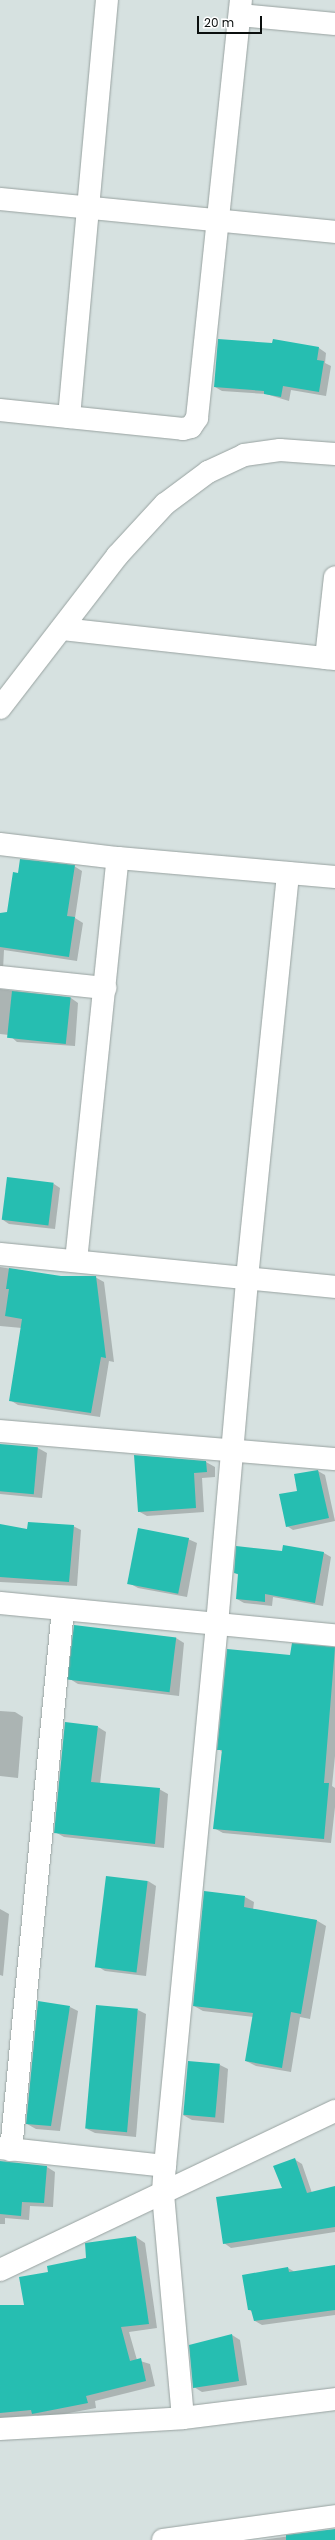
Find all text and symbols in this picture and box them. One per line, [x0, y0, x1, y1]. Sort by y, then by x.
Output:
scale bar [199, 8, 264, 34]
text: 20 m [204, 14, 234, 31]

